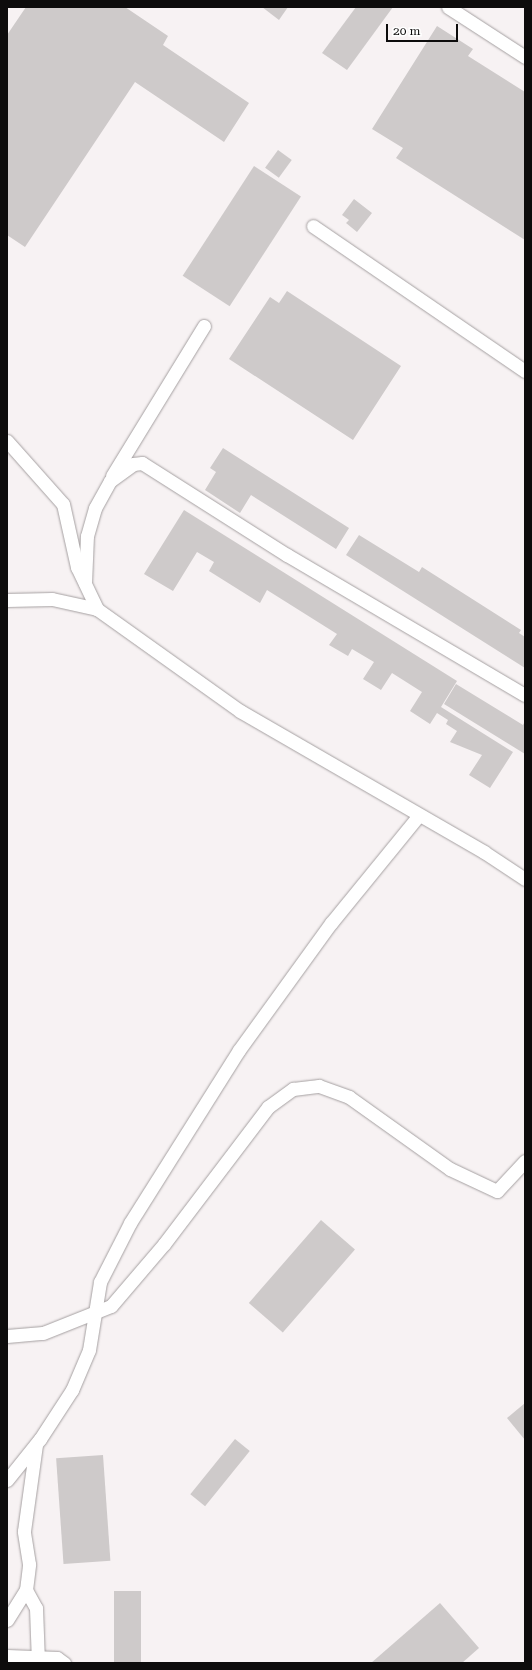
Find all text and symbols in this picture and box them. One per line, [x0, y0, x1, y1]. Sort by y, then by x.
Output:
scale bar [388, 16, 460, 42]
text: 20 m [393, 24, 420, 38]

